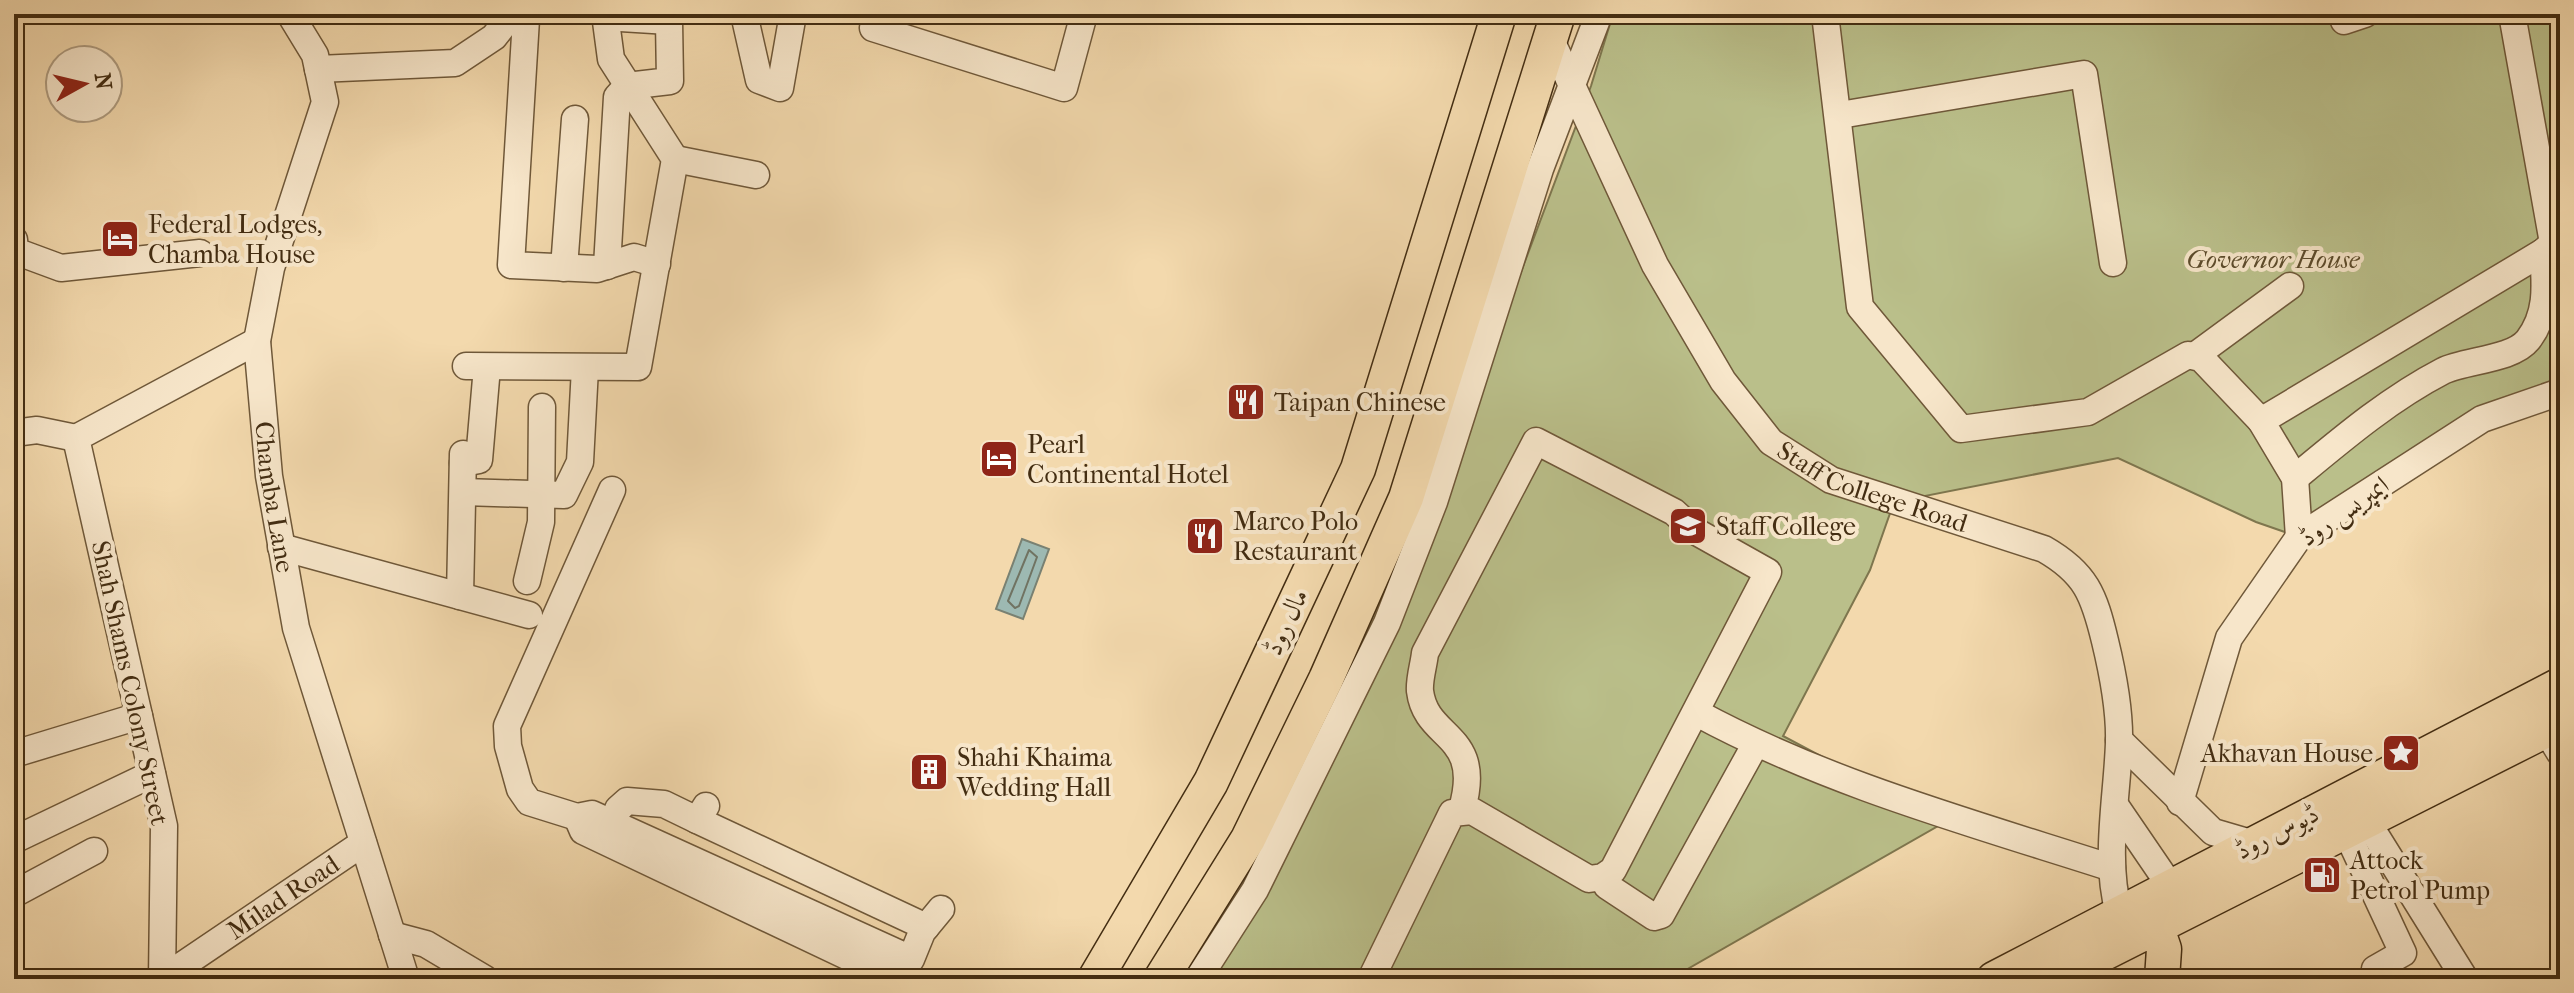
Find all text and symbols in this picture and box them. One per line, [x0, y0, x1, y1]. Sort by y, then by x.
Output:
north arrow [44, 44, 124, 124]
text: N [89, 71, 117, 92]
place label: Federal Lodges, Chamba House [148, 209, 322, 270]
hotel icon: Federal Lodges, Chamba House [99, 218, 141, 260]
park label: Governor House [2186, 244, 2361, 275]
restaurant icon: Taipan Chinese [1225, 381, 1267, 423]
place label: Taipan Chinese [1274, 387, 1446, 418]
street label: Chamba Lane [249, 420, 301, 575]
place label: Pearl Continental Hotel [1027, 429, 1229, 490]
street label: Staff College Road [1774, 431, 1974, 539]
hotel icon: Pearl Continental Hotel [978, 438, 1020, 480]
street label: ایمپریس روڈ [2293, 469, 2396, 555]
school or university icon: Staff College [1667, 505, 1709, 547]
place label: Marco Polo Restaurant [1233, 506, 1358, 567]
place label: Staff College [1716, 510, 1856, 542]
restaurant icon: Marco Polo Restaurant [1184, 515, 1226, 557]
street label: Shah Shams Colony Street [85, 538, 175, 829]
street label: مال روڈ [1257, 584, 1315, 660]
place icon: Akhavan House [2380, 732, 2422, 774]
place label: Akhavan House [2200, 738, 2373, 769]
place label: Shahi Khaima Wedding Hall [956, 742, 1113, 803]
building icon: Shahi Khaima Wedding Hall [908, 751, 950, 793]
street label: ڈیوس روڈ [2230, 798, 2324, 867]
place label: Attock Petrol Pump [2349, 845, 2490, 906]
street label: Milad Road [221, 848, 345, 946]
fuel station icon: Attock Petrol Pump [2301, 854, 2343, 896]

